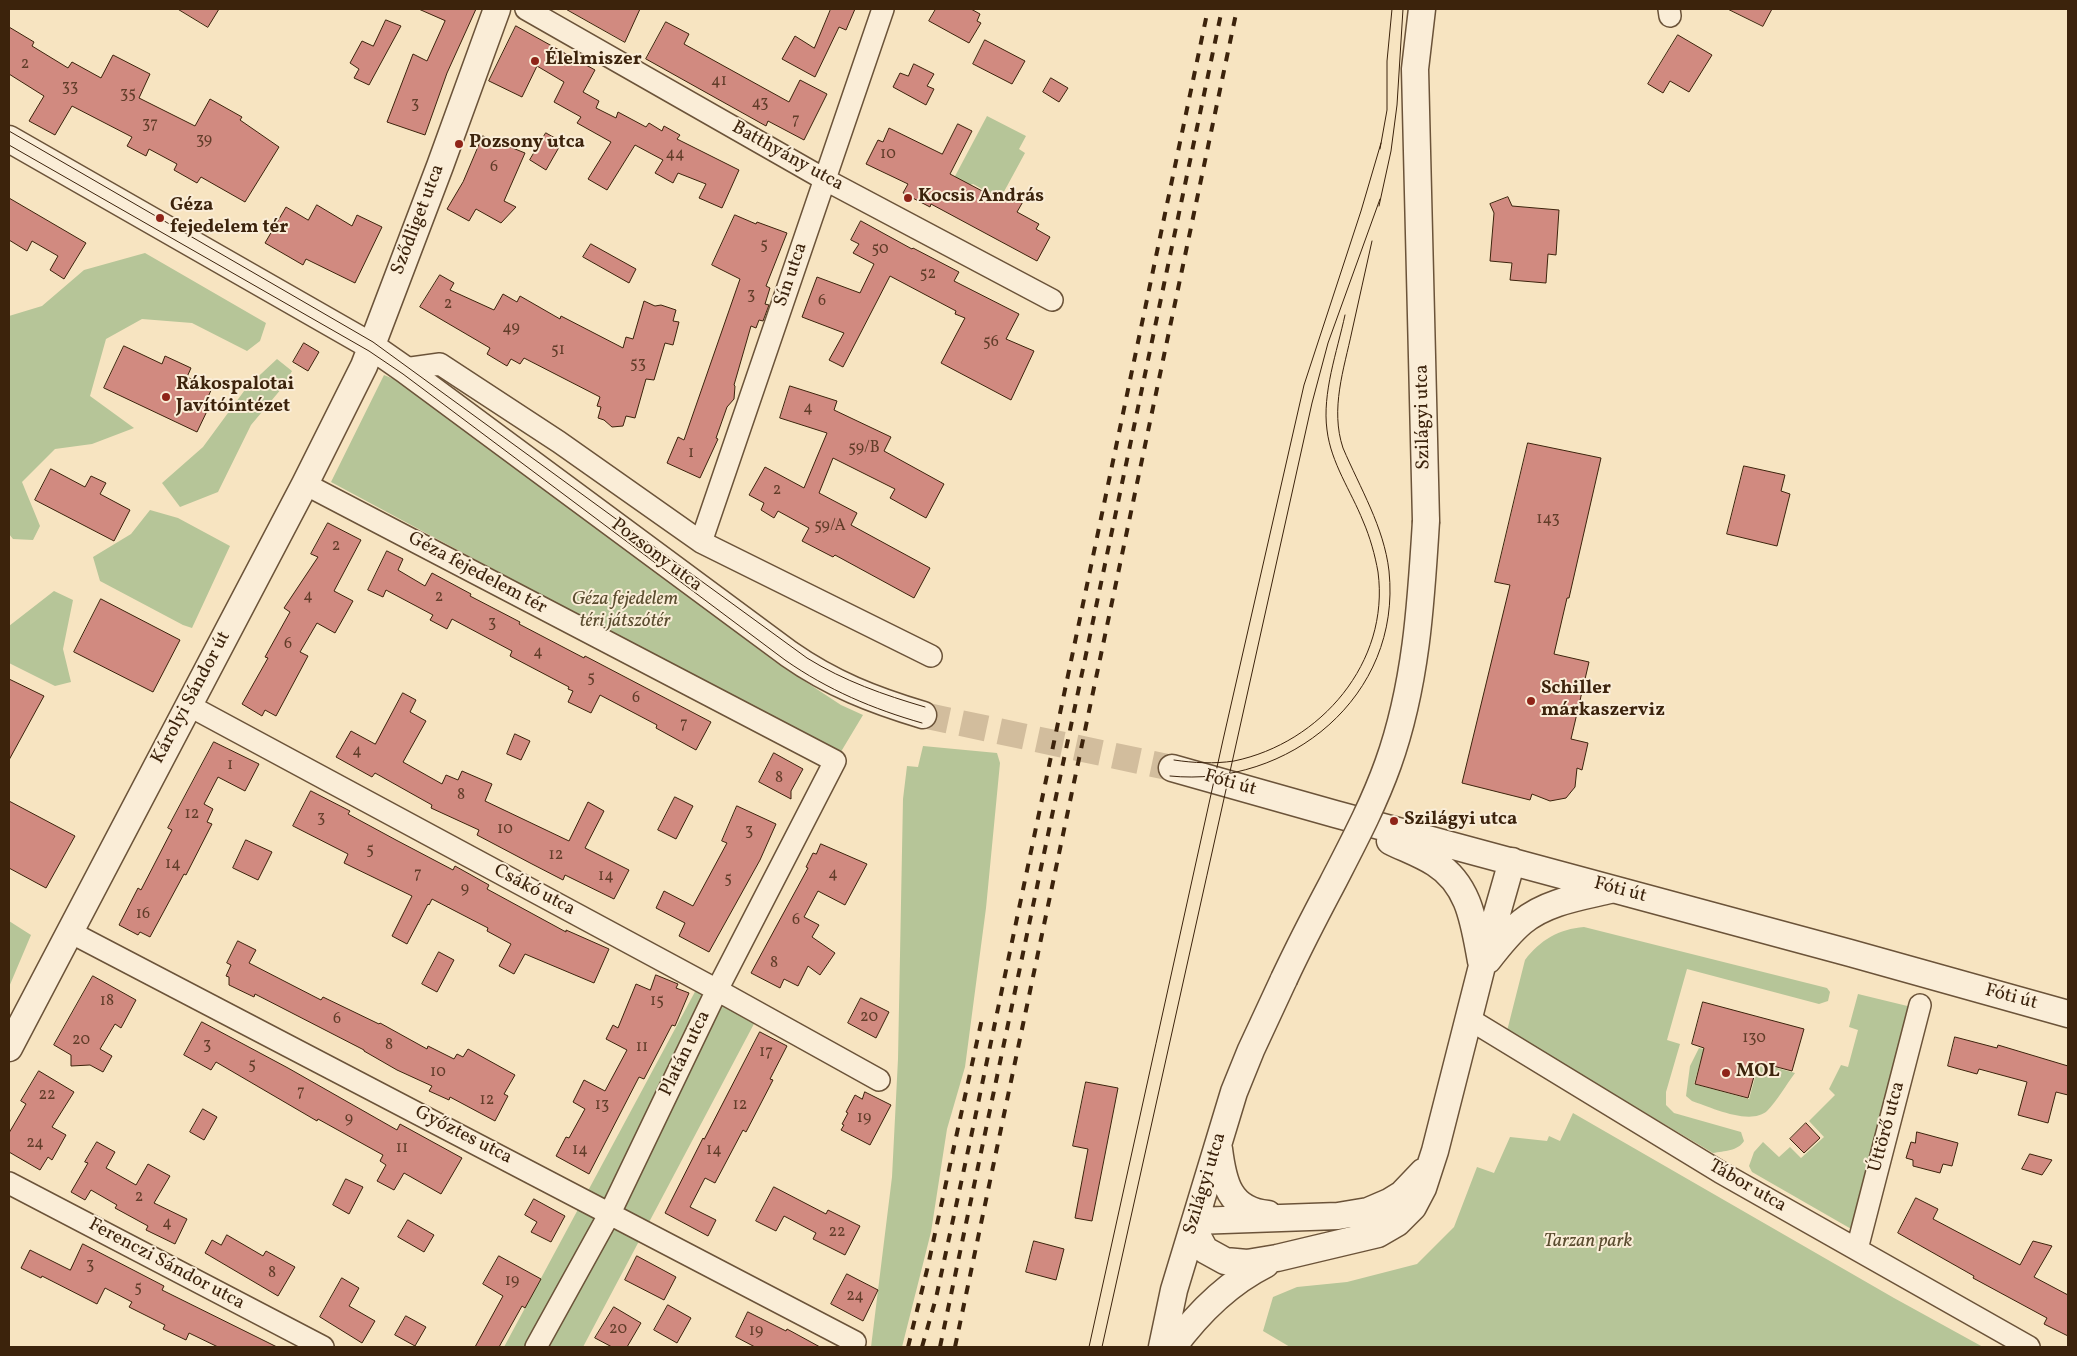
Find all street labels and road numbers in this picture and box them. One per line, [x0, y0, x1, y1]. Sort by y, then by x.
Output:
street label: Batthyány utca [727, 117, 847, 197]
street label: Sződliget utca [387, 162, 451, 278]
street label: Sín utca [770, 240, 814, 310]
street label: Szilágyi utca [1412, 364, 1436, 470]
street label: Pozsony utca [606, 514, 706, 598]
street label: Géza fejedelem tér [404, 528, 550, 620]
street label: Károlyi Sándor út [147, 628, 237, 768]
street label: Fóti út [1201, 766, 1259, 802]
street label: Csákó utca [489, 860, 579, 922]
street label: Fóti út [1591, 873, 1649, 909]
street label: Fóti út [1982, 980, 2040, 1016]
street label: Platán utca [656, 1008, 716, 1100]
street label: Úttörő utca [1865, 1079, 1911, 1175]
street label: Győztes utca [411, 1102, 515, 1170]
street label: Szilágyi utca [1180, 1130, 1232, 1238]
street label: Tábor utca [1704, 1156, 1790, 1218]
street label: Ferenczi Sándor utca [84, 1214, 248, 1316]

